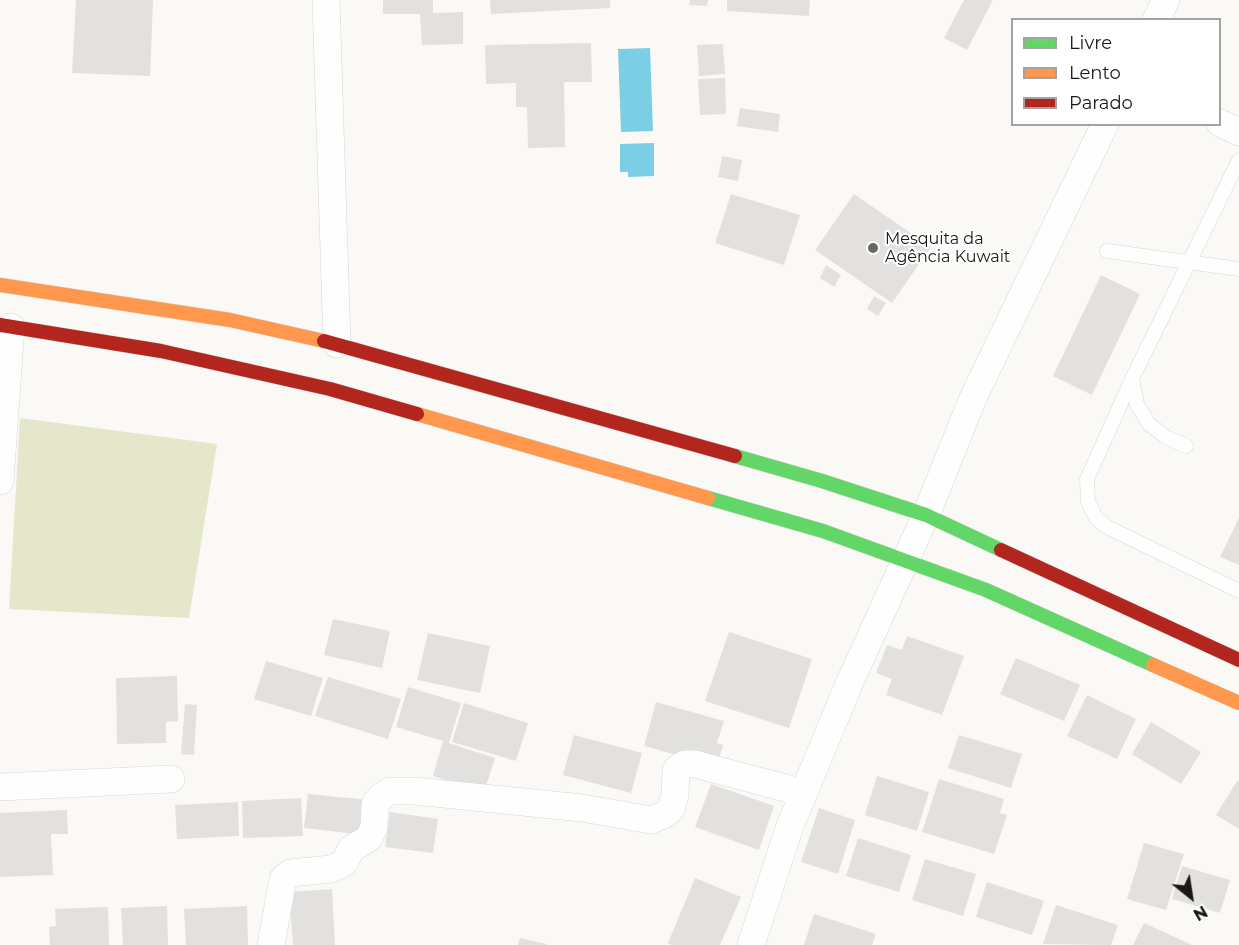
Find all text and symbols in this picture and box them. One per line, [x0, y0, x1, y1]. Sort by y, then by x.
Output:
legend [1011, 18, 1221, 126]
text: Livre [1069, 32, 1112, 54]
text: Lento [1069, 62, 1121, 84]
text: Parado [1069, 92, 1133, 114]
place label: Mesquita da Agência Kuwait [885, 229, 1010, 267]
marker: Mesquita da Agência Kuwait [866, 241, 880, 255]
north arrow [1161, 867, 1221, 927]
text: N [1190, 902, 1211, 924]

